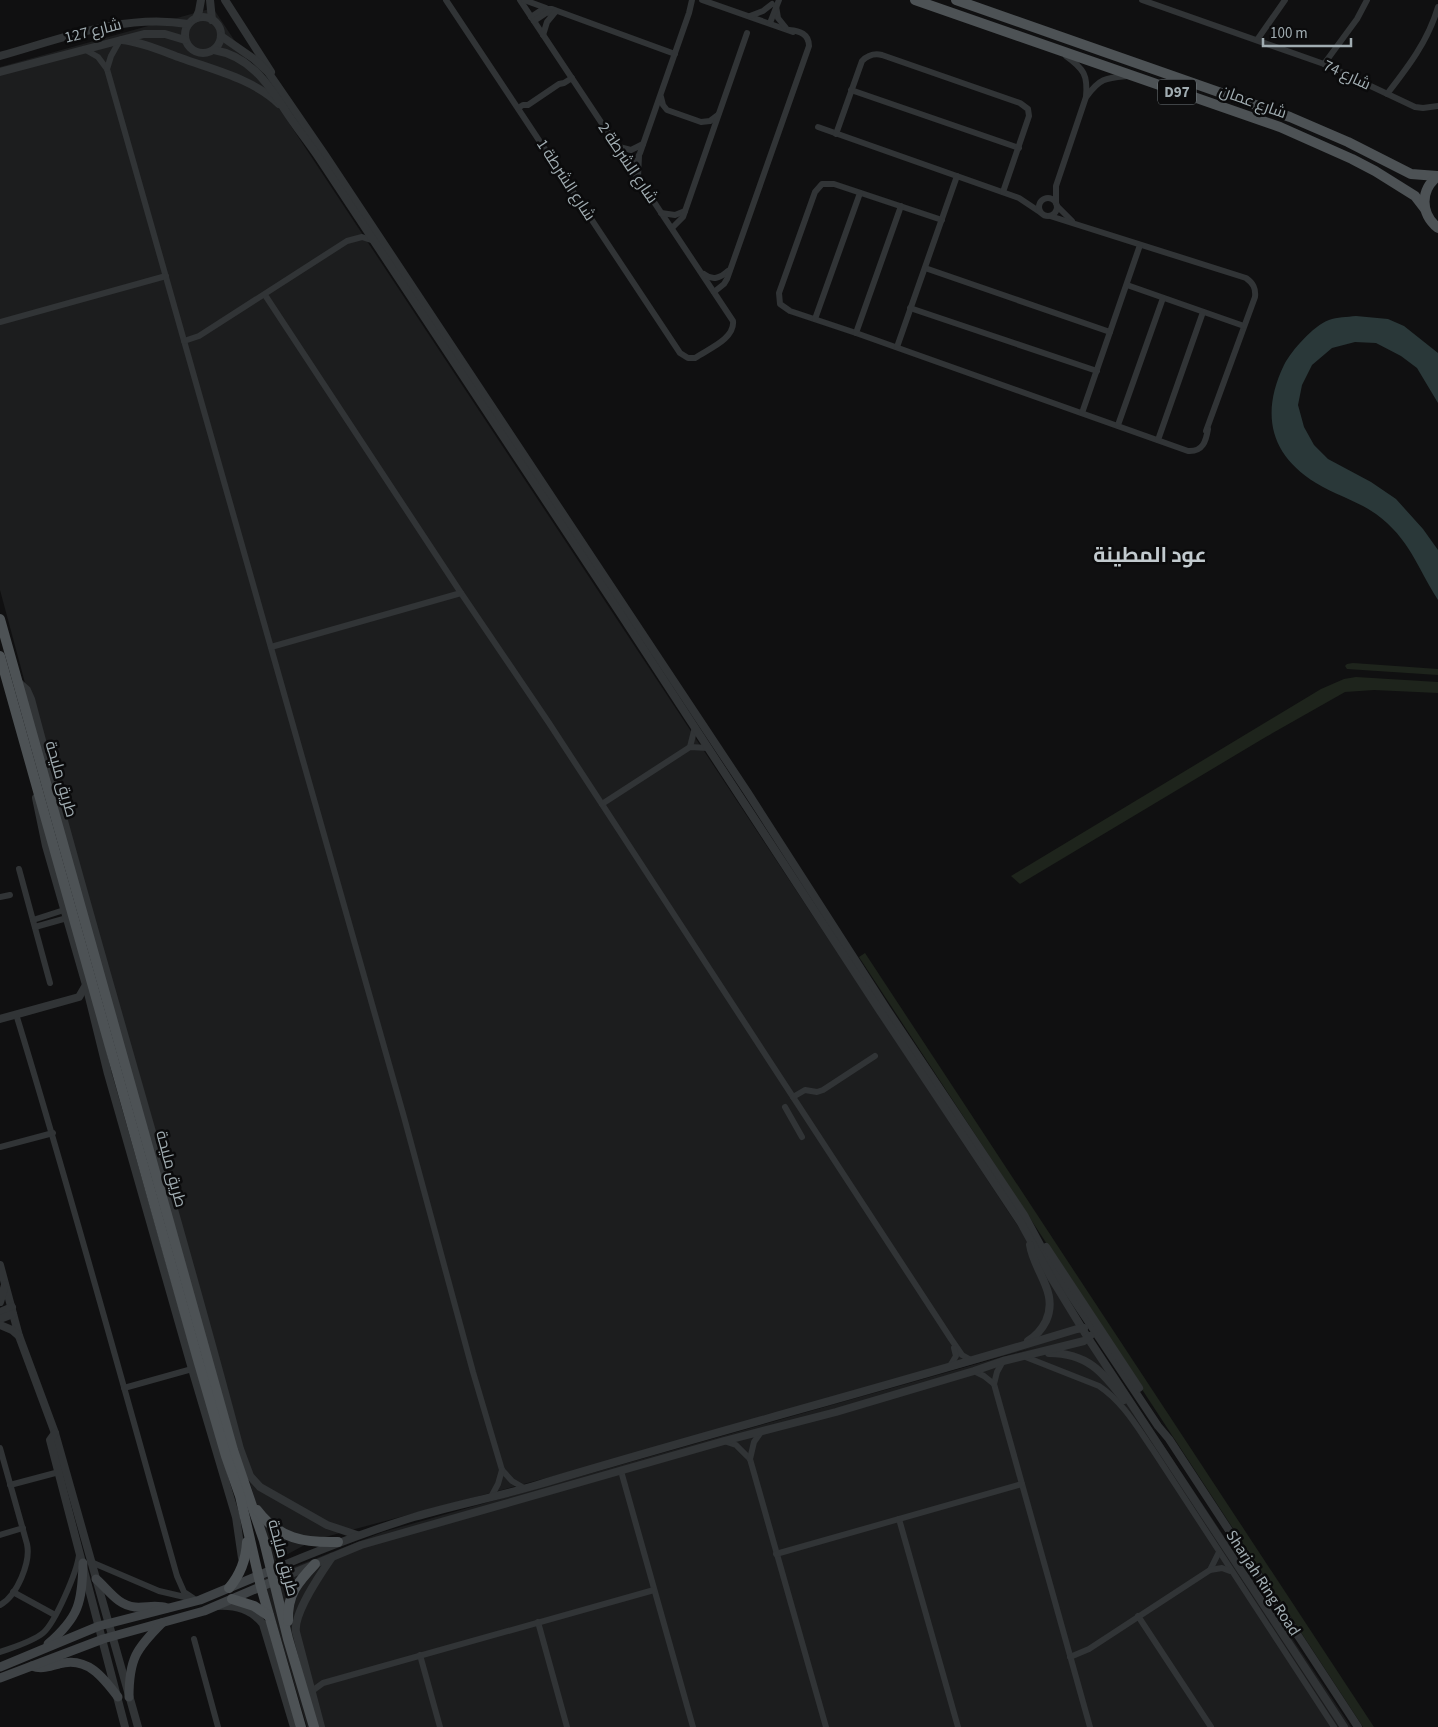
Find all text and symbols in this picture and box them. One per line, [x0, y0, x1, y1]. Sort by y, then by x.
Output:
street label: شارع 127 [62, 13, 124, 49]
scale bar [1263, 15, 1350, 47]
text: 100 m [1270, 23, 1308, 44]
street label: شارع 74 [1320, 54, 1374, 96]
road number: D97 [1158, 80, 1196, 104]
street label: شارع عمان [1216, 80, 1290, 124]
street label: شارع الشرطة 2 [593, 118, 663, 208]
street label: شارع الشرطة 1 [531, 135, 601, 225]
district label: عود المطينة [1093, 540, 1207, 570]
street label: طريق مليحة [40, 738, 82, 820]
street label: طريق مليحة [150, 1128, 192, 1210]
street label: طريق مليحة [262, 1517, 304, 1599]
street label: Sharjah Ring Road [1221, 1526, 1305, 1640]

